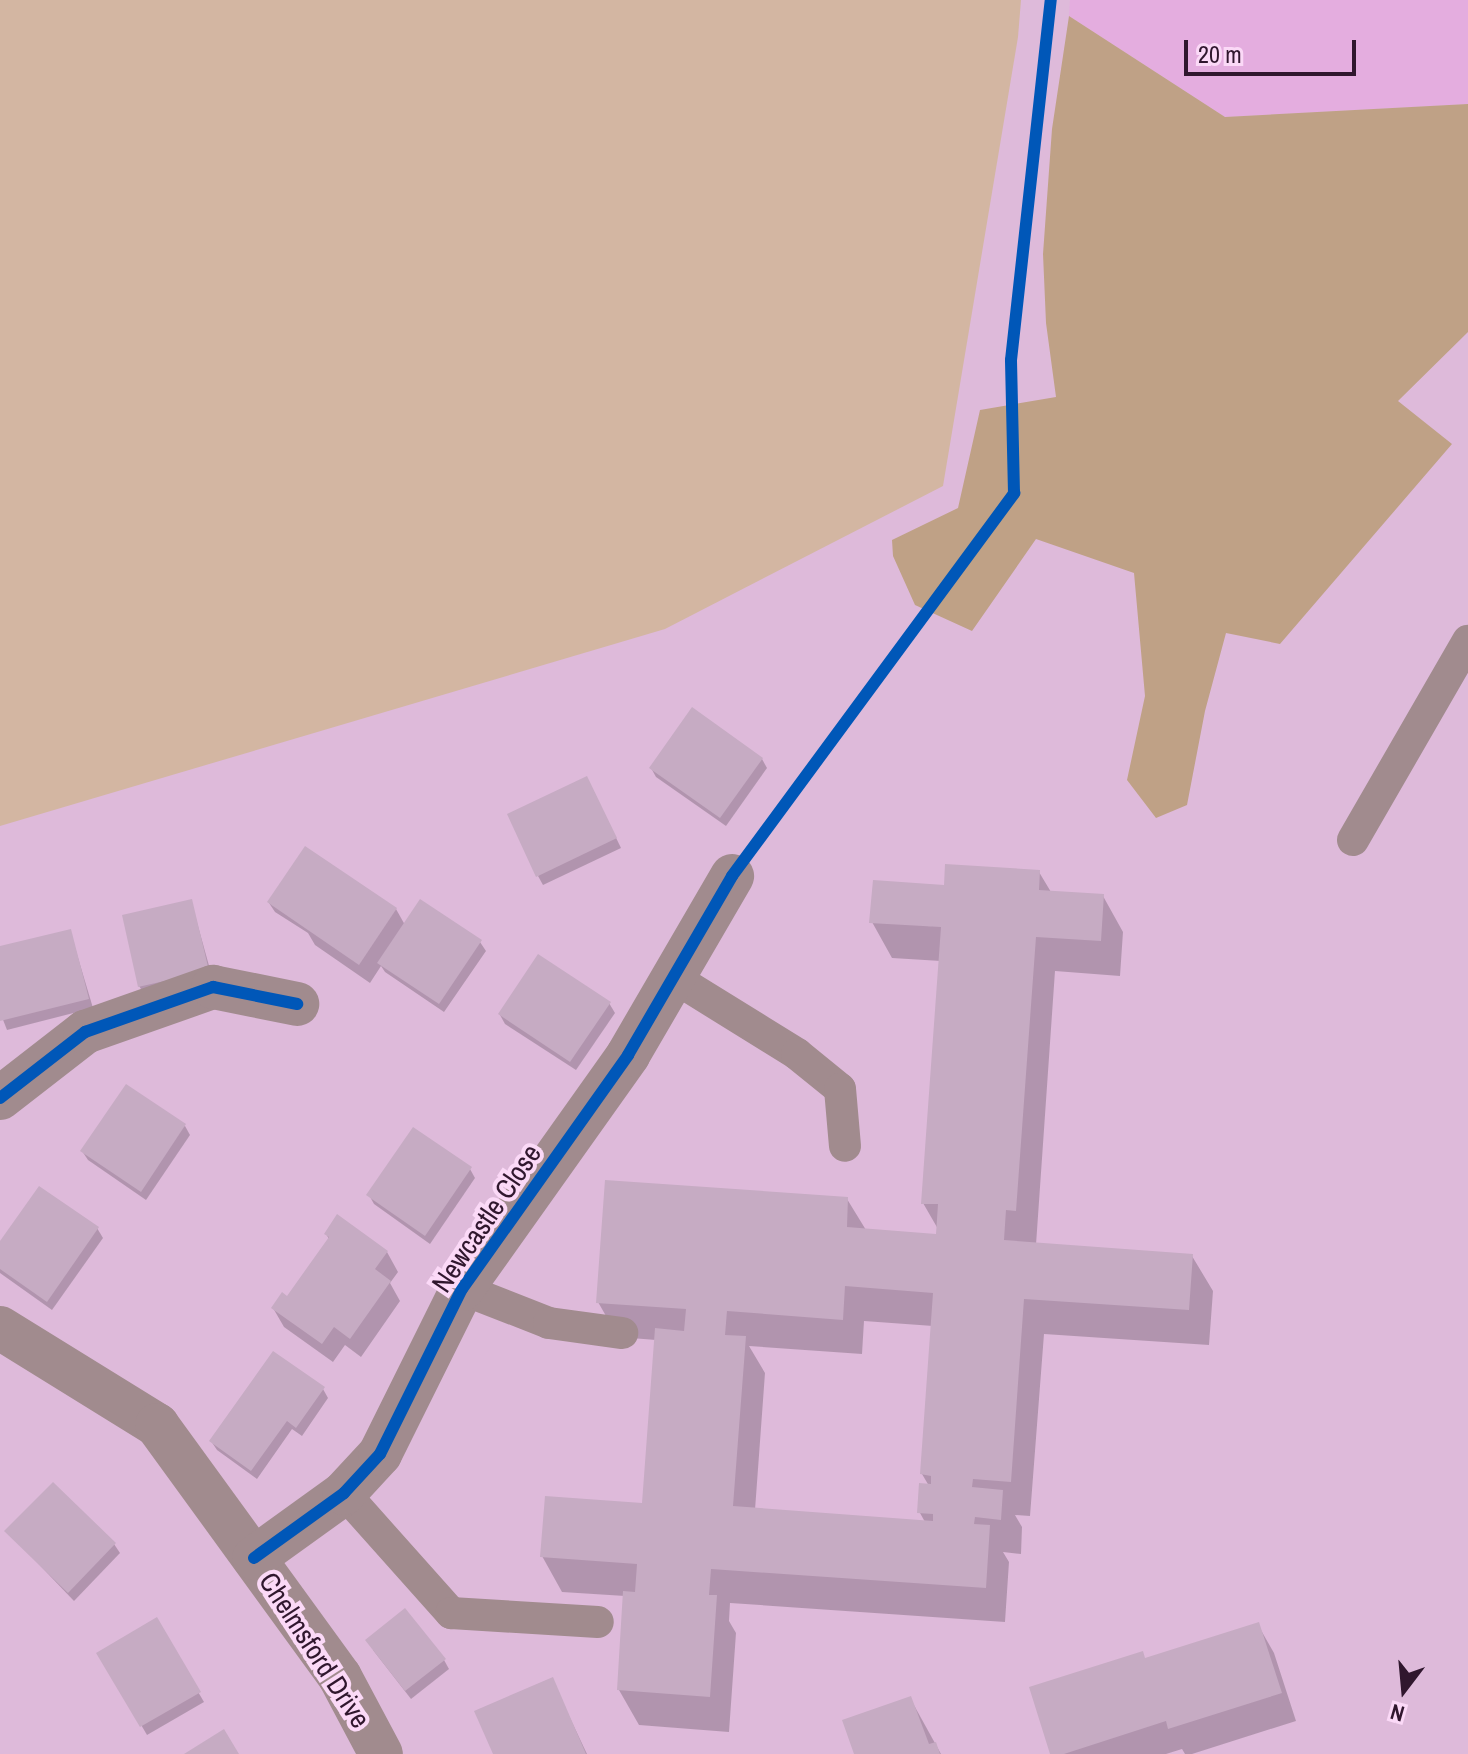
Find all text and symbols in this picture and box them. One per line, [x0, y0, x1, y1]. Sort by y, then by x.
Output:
scale bar [1188, 24, 1360, 74]
text: 20 m [1198, 38, 1242, 70]
street label: Newcastle Close [424, 1138, 548, 1298]
street label: Chelmsford Drive [252, 1566, 378, 1734]
north arrow [1364, 1650, 1444, 1730]
text: N [1387, 1697, 1408, 1729]

